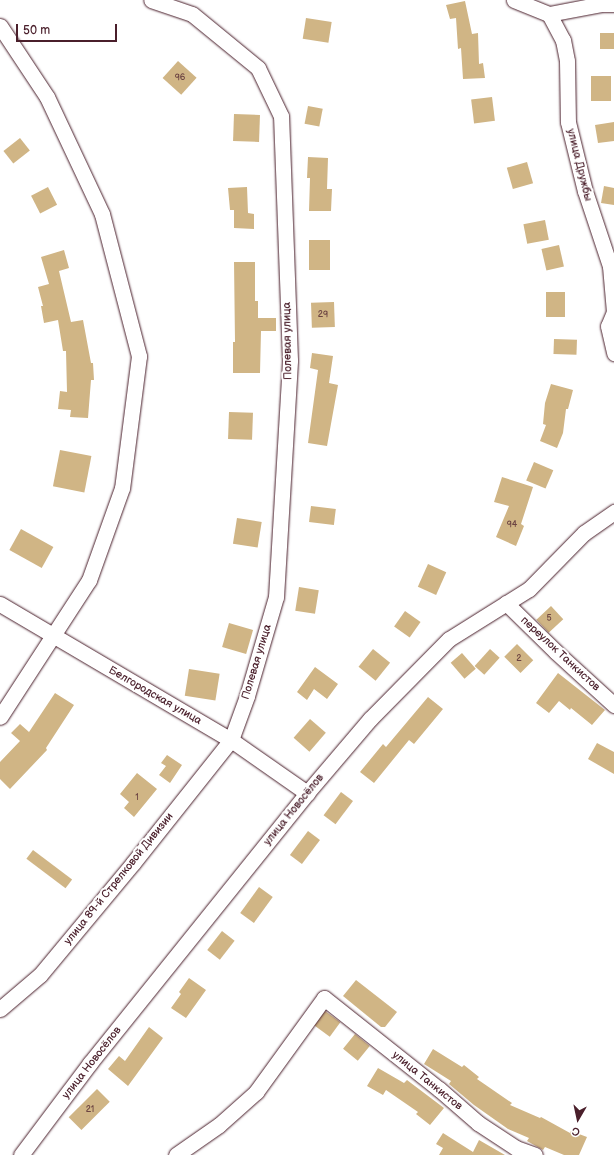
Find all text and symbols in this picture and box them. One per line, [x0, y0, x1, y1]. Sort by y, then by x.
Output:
scale bar [18, 16, 119, 42]
text: 50 m [23, 23, 50, 38]
house number: 96 [175, 73, 185, 83]
street label: улица Дружбы [564, 127, 594, 203]
street label: Полевая улица [281, 302, 295, 380]
house number: 29 [318, 310, 328, 320]
house number: 94 [507, 520, 517, 530]
street label: переулок Танкистов [518, 614, 602, 694]
house number: 5 [546, 614, 552, 624]
street label: Полевая улица [239, 623, 275, 701]
house number: 2 [516, 654, 522, 664]
street label: Белгородская улица [106, 664, 204, 728]
street label: улица Новосёлов [261, 772, 327, 848]
house number: 1 [135, 793, 139, 803]
street label: улица 89-й Стрелковой Дивизии [62, 810, 176, 948]
street label: улица Новосёлов [60, 1024, 124, 1102]
street label: улица Танкистов [389, 1049, 465, 1113]
north arrow [558, 1099, 598, 1139]
house number: 21 [86, 1105, 94, 1115]
text: С [571, 1124, 581, 1138]

